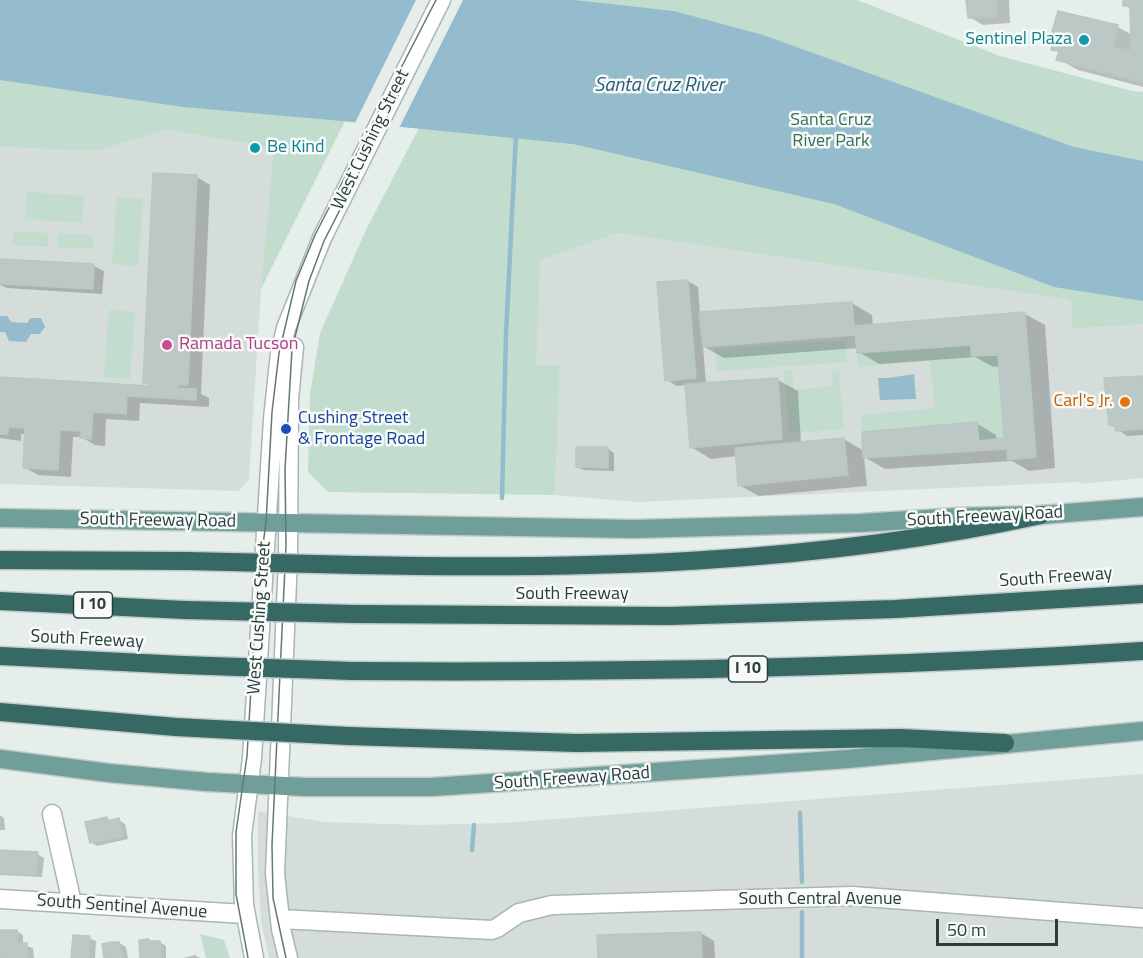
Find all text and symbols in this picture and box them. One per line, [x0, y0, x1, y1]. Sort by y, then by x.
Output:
place label: Sentinel Plaza [965, 29, 1072, 51]
marker: Sentinel Plaza [1077, 33, 1091, 47]
street label: West Cushing Street [328, 66, 414, 214]
water label: Santa Cruz River [594, 74, 724, 98]
park label: Santa Cruz River Park [790, 110, 872, 152]
place label: Be Kind [267, 137, 325, 159]
marker: Be Kind [248, 141, 262, 155]
place label: Ramada Tucson [179, 334, 299, 356]
marker: Ramada Tucson [160, 338, 174, 352]
place label: Carl's Jr. [1053, 391, 1113, 413]
marker: Carl's Jr. [1118, 395, 1132, 409]
place label: Cushing Street & Frontage Road [298, 408, 425, 450]
marker: Cushing Street & Frontage Road [279, 422, 293, 436]
street label: South Freeway Road [906, 502, 1064, 532]
street label: South Freeway Road [80, 509, 236, 533]
street label: West Cushing Street [244, 541, 276, 695]
street label: South Freeway [999, 563, 1113, 593]
street label: South Freeway [515, 584, 629, 606]
road number: I 10 [74, 592, 112, 618]
street label: South Freeway [30, 626, 144, 654]
road number: I 10 [728, 656, 768, 682]
street label: South Freeway Road [493, 763, 651, 795]
street label: South Central Avenue [738, 889, 902, 911]
street label: South Sentinel Avenue [36, 890, 208, 924]
scale bar [939, 907, 1060, 945]
text: 50 m [947, 916, 986, 943]

